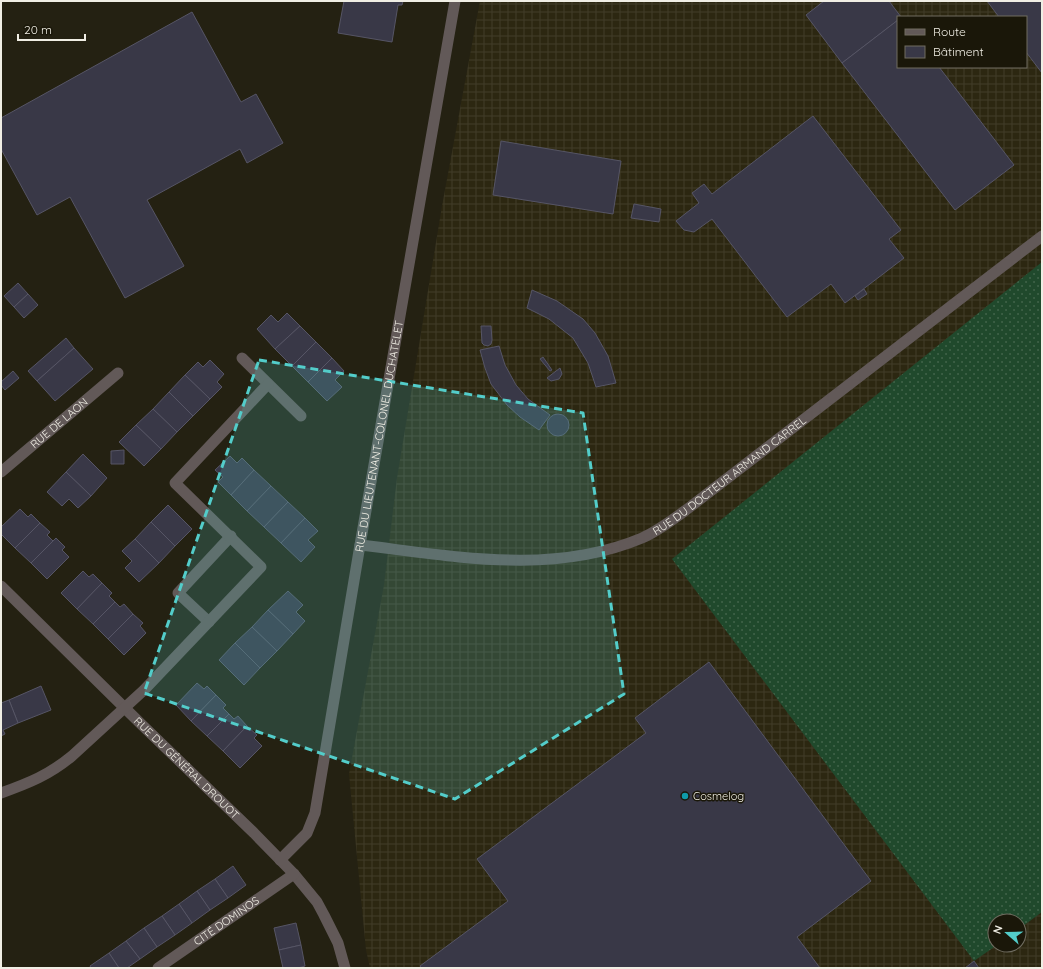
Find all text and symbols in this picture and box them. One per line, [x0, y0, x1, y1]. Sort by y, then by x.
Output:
scale bar [18, 16, 85, 42]
legend [897, 16, 1027, 68]
text: 20 m [24, 22, 52, 37]
text: Route [933, 24, 966, 39]
text: Bâtiment [933, 44, 983, 59]
street label: RUE DU LIEUTENANT-COLONEL DUCHATELET [352, 319, 406, 553]
street label: RUE DE LAON [27, 395, 91, 451]
street label: RUE DU DOCTEUR ARMAND CARREL [650, 413, 809, 538]
street label: RUE DU GÉNÉRAL DROUOT [131, 714, 243, 822]
place label: Cosmelog [693, 789, 744, 803]
marker: Cosmelog [680, 791, 690, 801]
street label: CITÉ DOMINOS [191, 893, 262, 948]
north arrow [987, 913, 1027, 953]
text: N [990, 923, 1006, 936]

